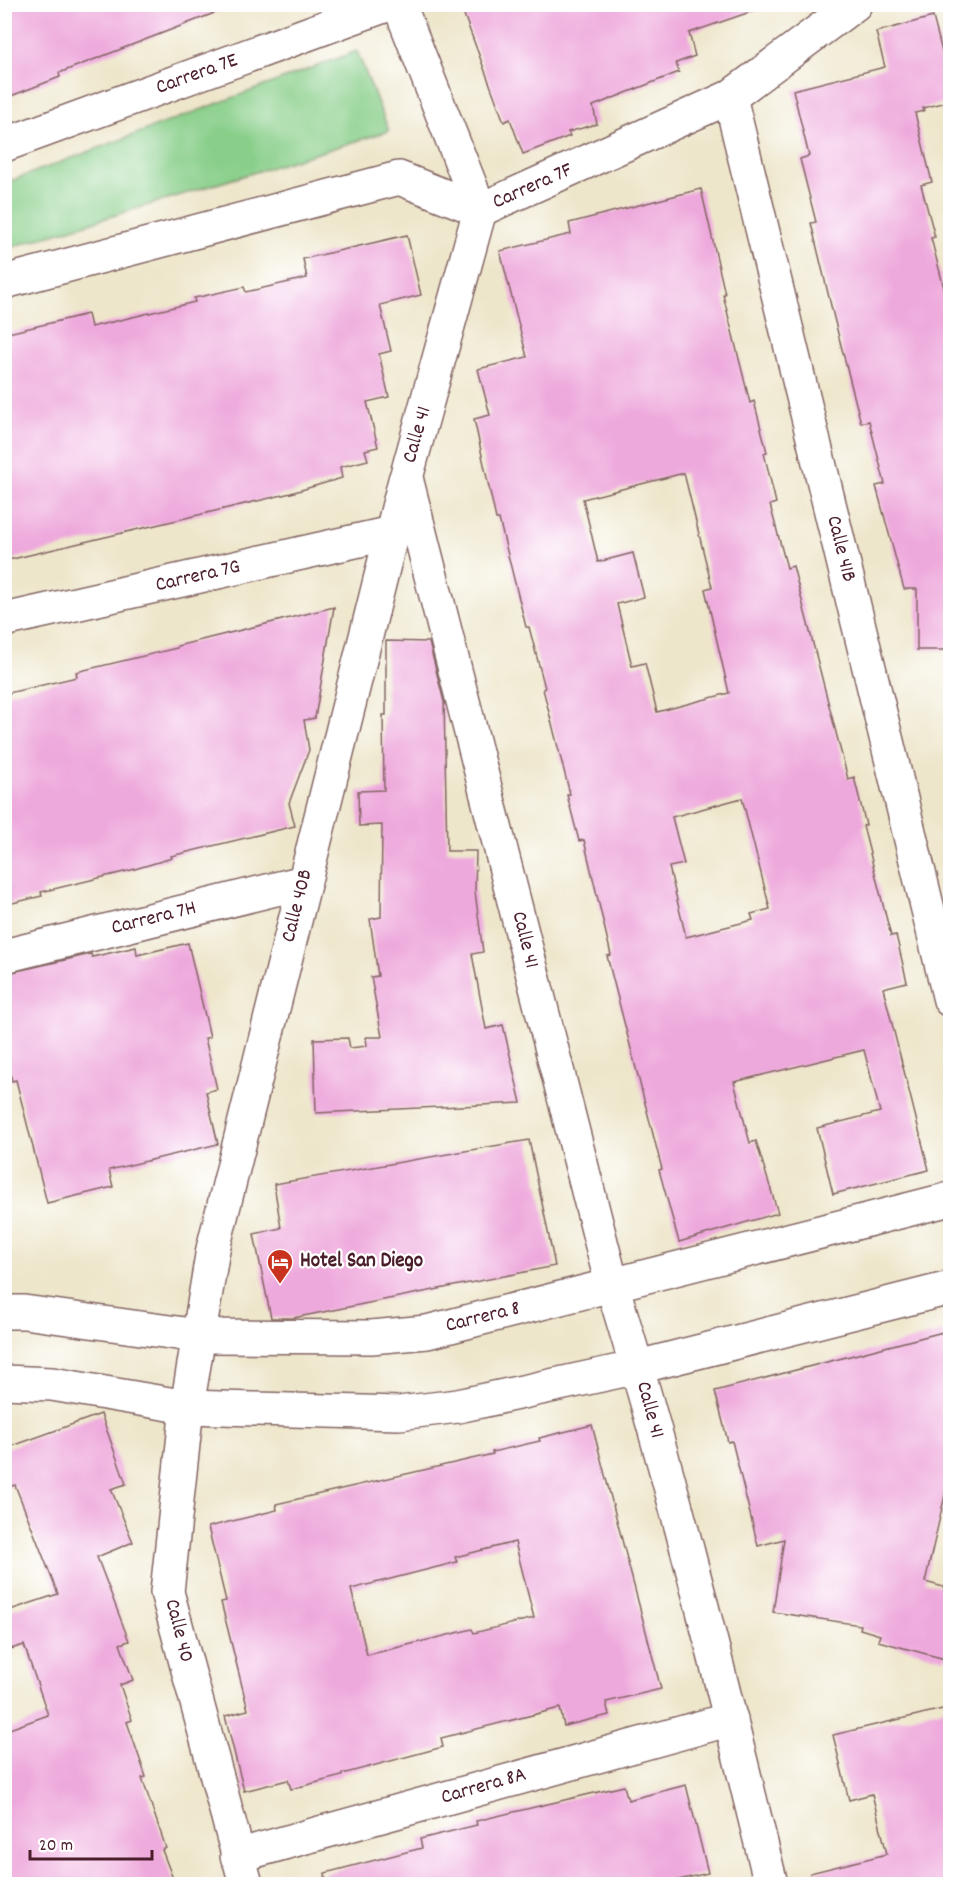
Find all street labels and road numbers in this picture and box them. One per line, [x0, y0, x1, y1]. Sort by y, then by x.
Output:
street label: Carrera 7E [152, 46, 243, 104]
street label: Carrera 7F [488, 156, 578, 218]
street label: Calle 41 [396, 403, 440, 467]
street label: Calle 41B [817, 513, 863, 585]
street label: Carrera 7G [153, 553, 243, 601]
street label: Calle 40B [274, 866, 322, 946]
street label: Carrera 7H [109, 894, 199, 944]
street label: Calle 41 [502, 908, 546, 972]
street label: Carrera 8 [443, 1294, 523, 1342]
street label: Calle 41 [627, 1378, 671, 1442]
street label: Calle 40 [156, 1596, 200, 1666]
street label: Carrera 8A [438, 1761, 530, 1813]

